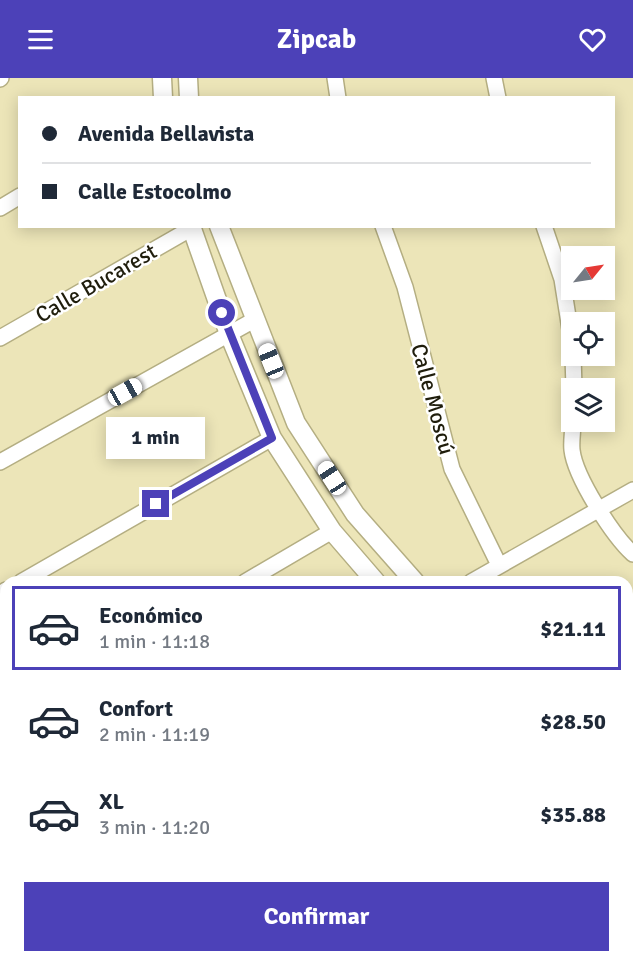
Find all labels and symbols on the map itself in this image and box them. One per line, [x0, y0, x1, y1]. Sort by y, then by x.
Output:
street label: Calle Bucarest [31, 237, 162, 329]
north arrow [561, 246, 615, 300]
route start [208, 299, 235, 326]
car [256, 341, 286, 381]
street label: Calle Moscú [405, 341, 461, 457]
car [105, 375, 145, 409]
callout: 1 min [106, 417, 206, 459]
car [315, 458, 349, 498]
route end [142, 490, 169, 517]

